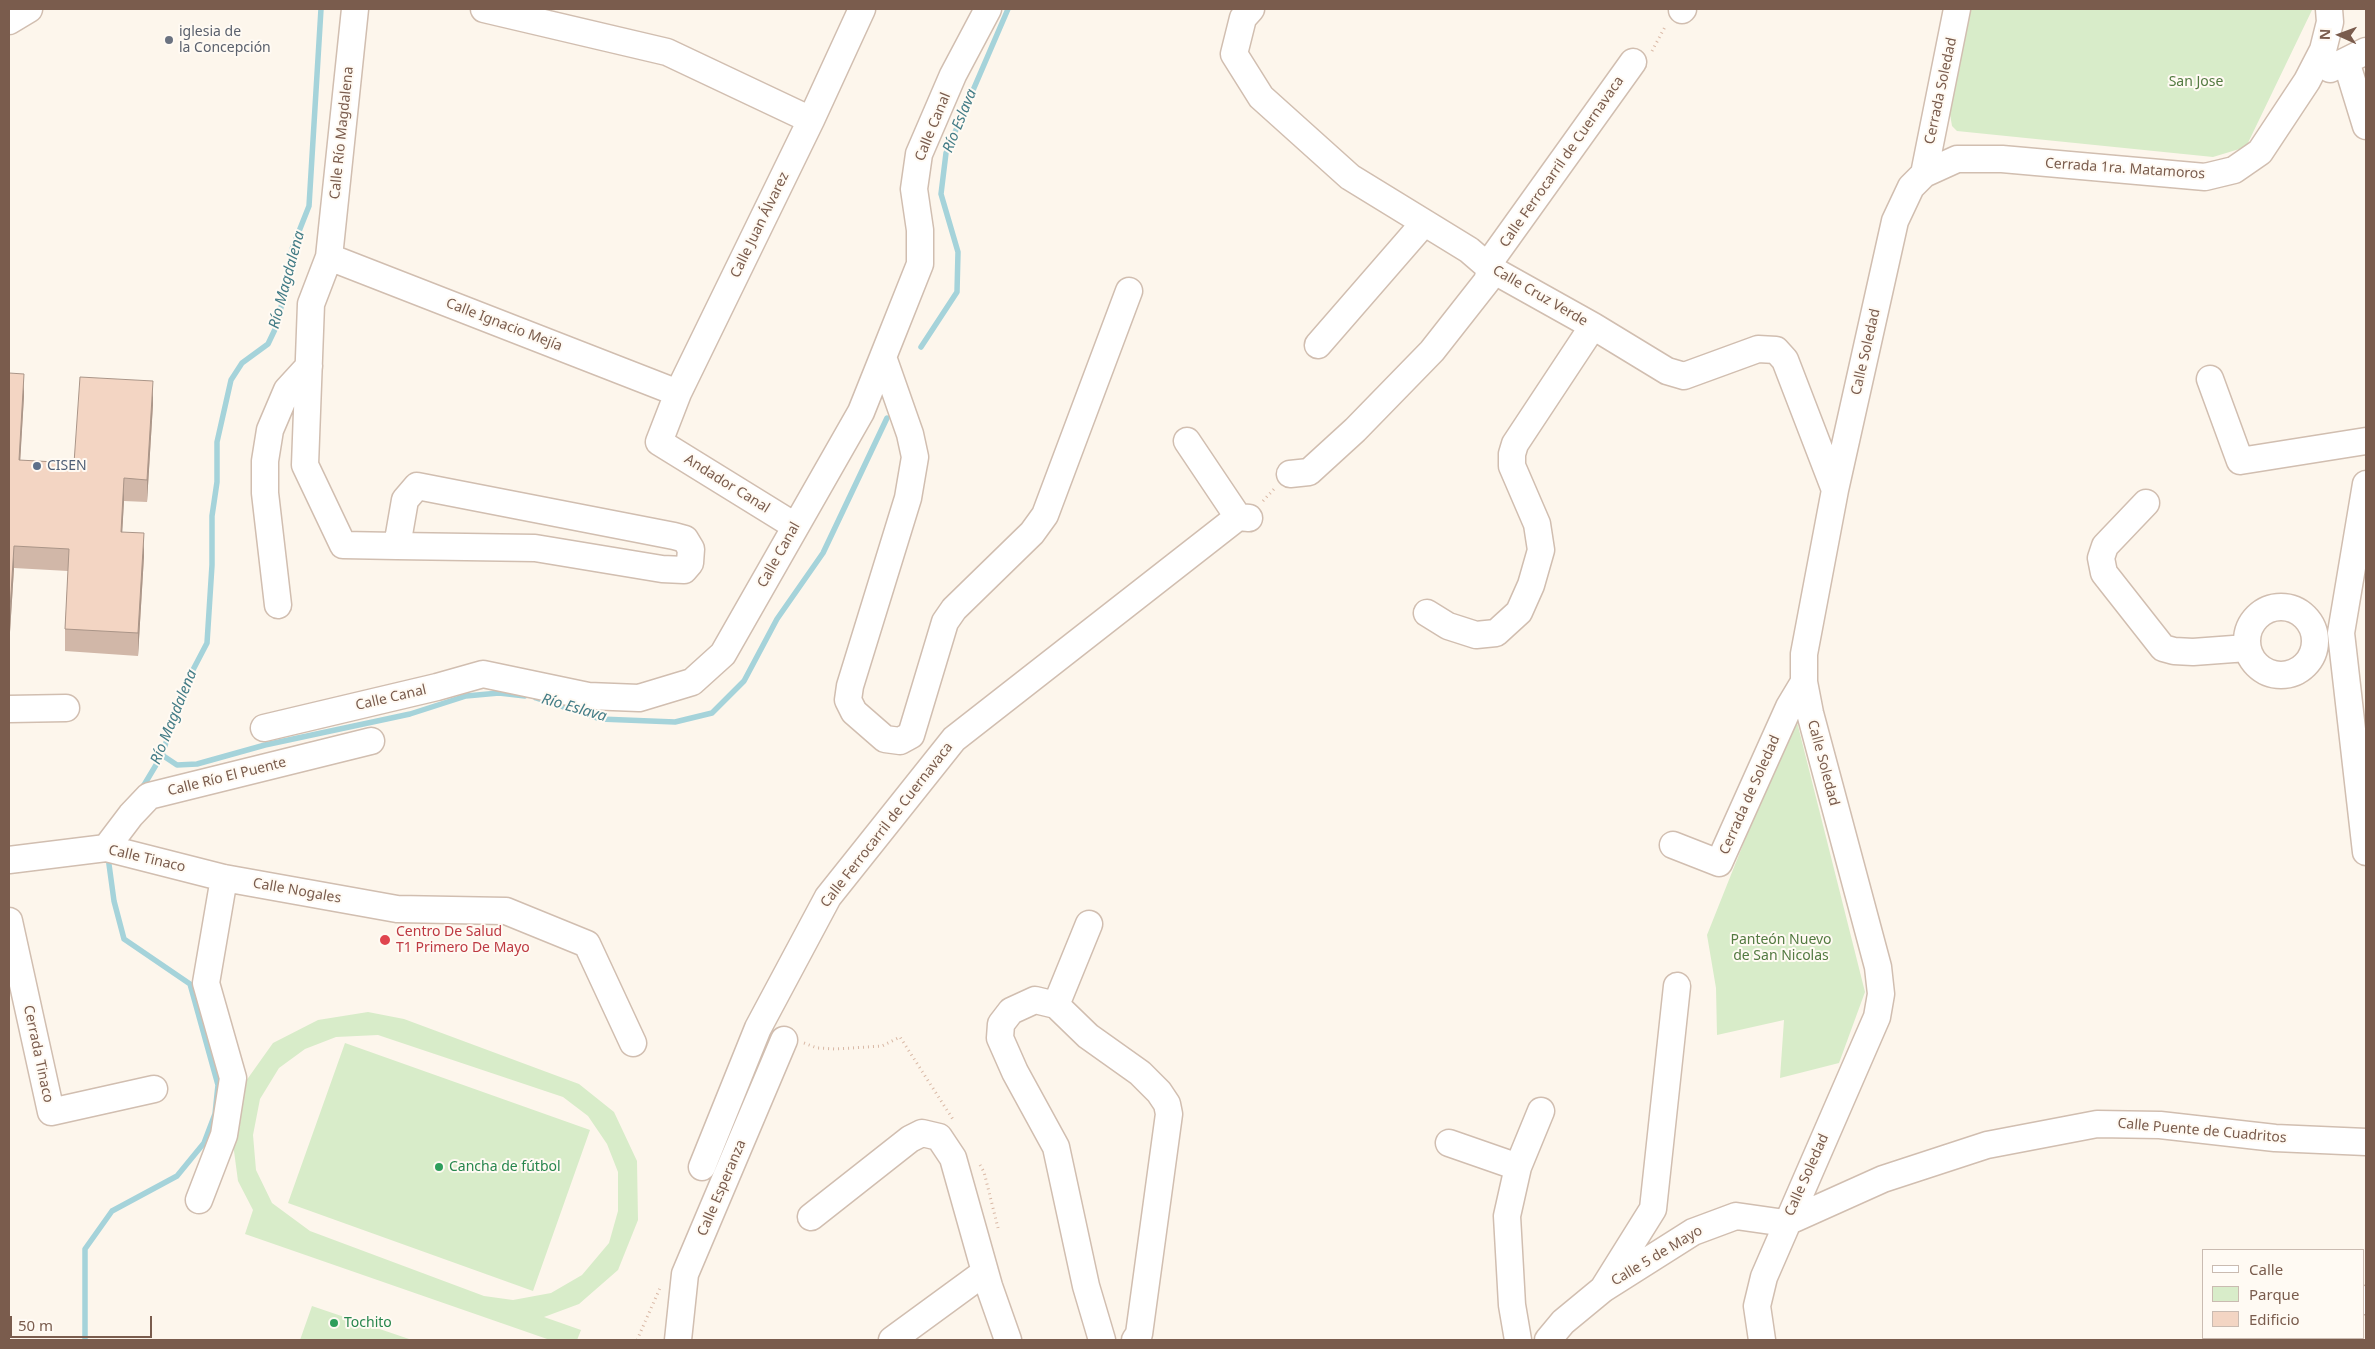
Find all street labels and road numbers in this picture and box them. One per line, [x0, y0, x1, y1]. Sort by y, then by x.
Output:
street label: Cerrada Soledad [1921, 36, 1961, 146]
street label: Calle Río Magdalena [327, 66, 357, 200]
street label: Calle Ferrocarril de Cuernavaca [1496, 73, 1628, 251]
street label: Calle Canal [912, 90, 954, 164]
street label: Cerrada 1ra. Matamoros [2044, 155, 2206, 183]
street label: Calle Juan Álvarez [727, 169, 793, 281]
street label: Calle Cruz Verde [1489, 262, 1591, 330]
street label: Calle Ignacio Mejía [443, 295, 565, 355]
street label: Calle Soledad [1848, 307, 1884, 397]
street label: Andador Canal [681, 451, 773, 517]
street label: Calle Canal [754, 519, 804, 591]
street label: Calle Canal [354, 682, 428, 714]
street label: Calle Soledad [1803, 718, 1843, 808]
street label: Cerrada de Soledad [1716, 733, 1784, 857]
street label: Calle Ferrocarril de Cuernavaca [817, 739, 957, 911]
street label: Calle Río El Puente [166, 754, 288, 800]
street label: Calle Tinaco [107, 842, 187, 876]
street label: Calle Nogales [252, 875, 342, 907]
street label: Cerrada Tinaco [19, 1004, 57, 1104]
street label: Calle Puente de Cuadritos [2117, 1115, 2287, 1147]
street label: Calle Soledad [1781, 1131, 1833, 1219]
street label: Calle Esperanza [694, 1137, 750, 1239]
street label: Calle 5 de Mayo [1608, 1222, 1706, 1290]

